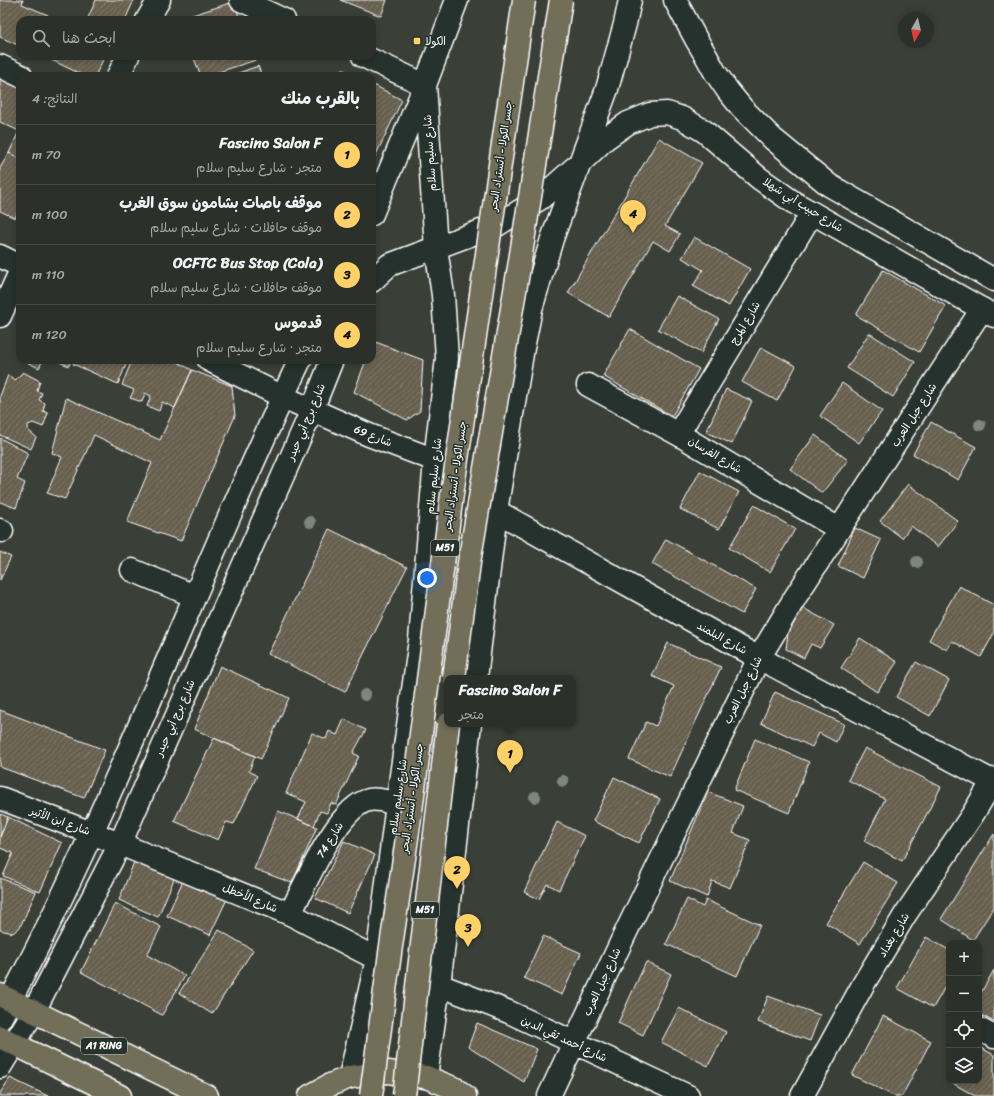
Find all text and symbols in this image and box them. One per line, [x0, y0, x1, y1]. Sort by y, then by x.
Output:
north arrow [898, 12, 934, 48]
search box [16, 16, 376, 60]
text: ابحث هنا [62, 25, 116, 51]
icon: search [30, 27, 52, 49]
place label: الكولا [425, 32, 446, 51]
marker: الكولا [412, 36, 422, 46]
text: بالقرب منك [281, 83, 360, 113]
text: النتائج: 4 [32, 87, 77, 110]
street label: جسر الكولا - أتستراد البحر [484, 100, 518, 213]
street label: شارع سليم سلام [418, 114, 442, 192]
text: Fascino Salon F [219, 130, 322, 156]
text: 70 m [32, 143, 61, 166]
text: 1 [344, 143, 350, 166]
text: متجر · شارع سليم سلام [196, 156, 322, 179]
street label: شارع حبيب أبي شهلا [758, 173, 847, 238]
text: موقف باصات بشامون سوق الغرب [119, 190, 322, 216]
pin: 4 [620, 200, 646, 233]
text: 100 m [32, 203, 67, 226]
text: 2 [343, 203, 351, 226]
text: موقف حافلات · شارع سليم سلام [150, 216, 322, 239]
text: OCFTC Bus Stop (Cola) [173, 250, 322, 276]
text: 110 m [32, 263, 65, 286]
text: 3 [343, 263, 351, 286]
text: موقف حافلات · شارع سليم سلام [150, 276, 322, 299]
street label: شارع المرج [725, 298, 765, 348]
text: قدموس [275, 310, 322, 336]
text: 120 m [32, 323, 67, 346]
text: 4 [343, 323, 351, 346]
text: متجر · شارع سليم سلام [196, 336, 322, 359]
street label: شارع جبل العرب [886, 379, 942, 451]
street label: شارع برج أبي حيدر [281, 380, 332, 465]
street label: شارع 69 [351, 420, 395, 452]
street label: جسر الكولا - أتستراد البحر [438, 420, 472, 533]
street label: شارع الفرسان [684, 431, 746, 479]
street label: شارع سليم سلام [421, 437, 447, 515]
road number: M51 [431, 540, 459, 556]
your location [417, 568, 437, 588]
street label: شارع البلمند [693, 616, 751, 660]
street label: شارع جبل العرب [718, 653, 768, 727]
popup [444, 675, 576, 727]
street label: شارع برج أبي حيدر [149, 676, 201, 761]
text: Fascino Salon F [459, 677, 561, 703]
text: متجر [459, 703, 484, 726]
pin: 1 [497, 740, 523, 773]
street label: جسر الكولا - أتستراد البحر [395, 742, 429, 855]
street label: شارع سليم سلام [383, 758, 413, 836]
street label: شارع ابن الأثير [26, 801, 93, 841]
street label: شارع 74 [311, 818, 349, 862]
pin: 2 [444, 856, 470, 889]
street label: شارع الأخطل [219, 878, 281, 918]
road number: M51 [411, 902, 439, 918]
street label: شارع بغداد [873, 909, 915, 961]
pin: 3 [455, 914, 481, 947]
map controls [946, 940, 982, 1084]
button: + [946, 940, 982, 976]
street label: شارع جبل العرب [578, 945, 626, 1019]
button: − [946, 976, 982, 1012]
street label: شارع أحمد تقي الدين [517, 1011, 610, 1068]
button: locate [946, 1012, 982, 1048]
road number: A1 RING [81, 1038, 127, 1054]
button: layers [946, 1048, 982, 1084]

